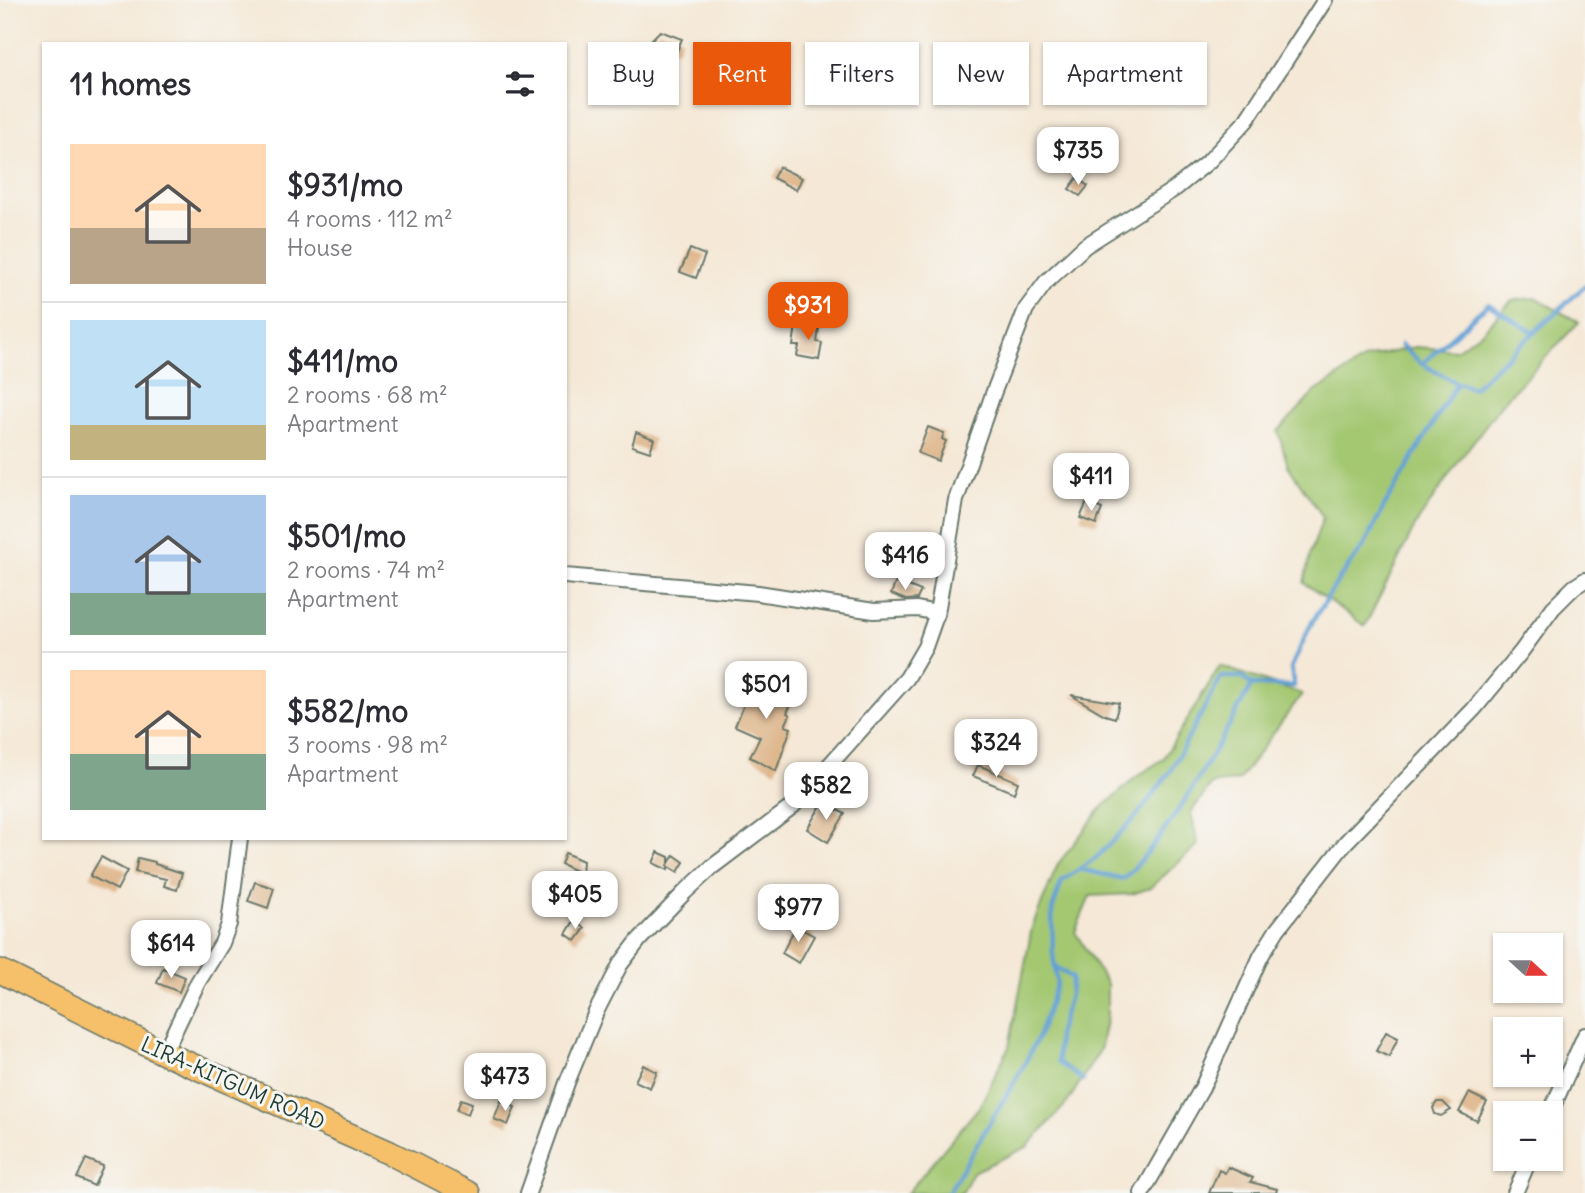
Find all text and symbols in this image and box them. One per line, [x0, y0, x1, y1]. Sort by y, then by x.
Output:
chip: Buy [588, 42, 679, 105]
chip: Rent [693, 42, 791, 105]
chip: Filters [805, 42, 919, 105]
chip: New [933, 42, 1029, 105]
chip: Apartment [1043, 42, 1207, 105]
text: 11 homes [70, 65, 191, 103]
icon: filters [501, 65, 539, 103]
pin: $735 [1037, 128, 1119, 187]
text: $735 [1053, 135, 1103, 164]
text: $931/mo [287, 166, 403, 204]
icon: home [126, 172, 210, 256]
text: 4 rooms · 112 m² [287, 204, 453, 233]
text: House [287, 233, 353, 262]
pin: $931 [767, 282, 849, 342]
text: $931 [784, 290, 832, 319]
text: $411/mo [287, 342, 398, 380]
icon: home [126, 348, 210, 432]
text: 2 rooms · 68 m² [287, 380, 448, 409]
text: Apartment [287, 409, 399, 438]
pin: $411 [1050, 454, 1132, 513]
text: $411 [1069, 461, 1113, 490]
text: $501/mo [287, 517, 406, 555]
icon: home [126, 523, 210, 607]
pin: $416 [864, 532, 946, 592]
text: $416 [881, 540, 929, 569]
text: 2 rooms · 74 m² [287, 555, 445, 584]
text: Apartment [287, 584, 399, 613]
pin: $501 [725, 662, 807, 721]
text: $501 [741, 669, 791, 698]
text: $582/mo [287, 692, 408, 730]
icon: home [126, 698, 210, 782]
pin: $324 [955, 720, 1037, 779]
text: $324 [970, 727, 1022, 756]
text: 3 rooms · 98 m² [287, 730, 448, 759]
text: Apartment [287, 759, 399, 788]
pin: $582 [785, 762, 867, 822]
text: $582 [800, 770, 852, 799]
pin: $405 [534, 872, 616, 931]
text: $405 [548, 879, 602, 908]
pin: $977 [757, 884, 839, 944]
text: $977 [774, 892, 822, 921]
pin: $614 [130, 920, 212, 980]
text: $614 [147, 928, 195, 957]
north arrow [1493, 933, 1563, 1003]
map controls [1493, 933, 1563, 1171]
button: + [1493, 1017, 1563, 1087]
street label: LIRA-KITGUM ROAD [137, 1030, 329, 1136]
pin: $473 [464, 1054, 546, 1113]
text: $473 [480, 1061, 530, 1090]
button: − [1493, 1101, 1563, 1171]

